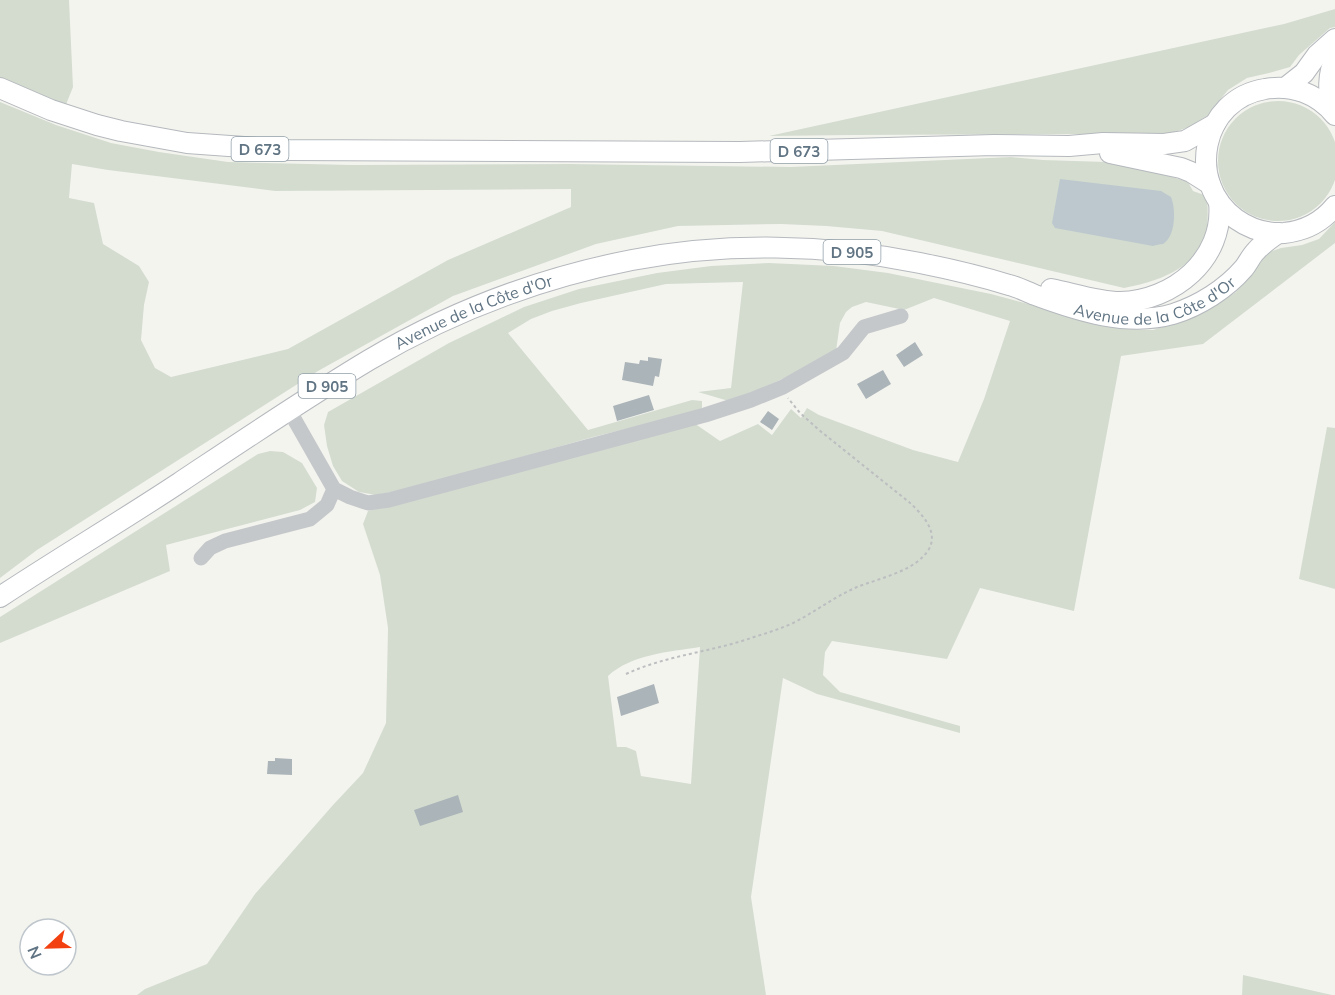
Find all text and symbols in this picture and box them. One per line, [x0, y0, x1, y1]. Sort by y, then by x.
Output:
road number: D 673 [232, 137, 288, 161]
road number: D 673 [770, 139, 828, 163]
road number: D 905 [824, 240, 880, 264]
street label: Avenue de la Côte d'Or [391, 270, 555, 354]
street label: Avenue de la Côte d'Or [1072, 272, 1239, 329]
road number: D 905 [298, 374, 356, 398]
north arrow [18, 917, 78, 977]
text: N [23, 943, 46, 962]

